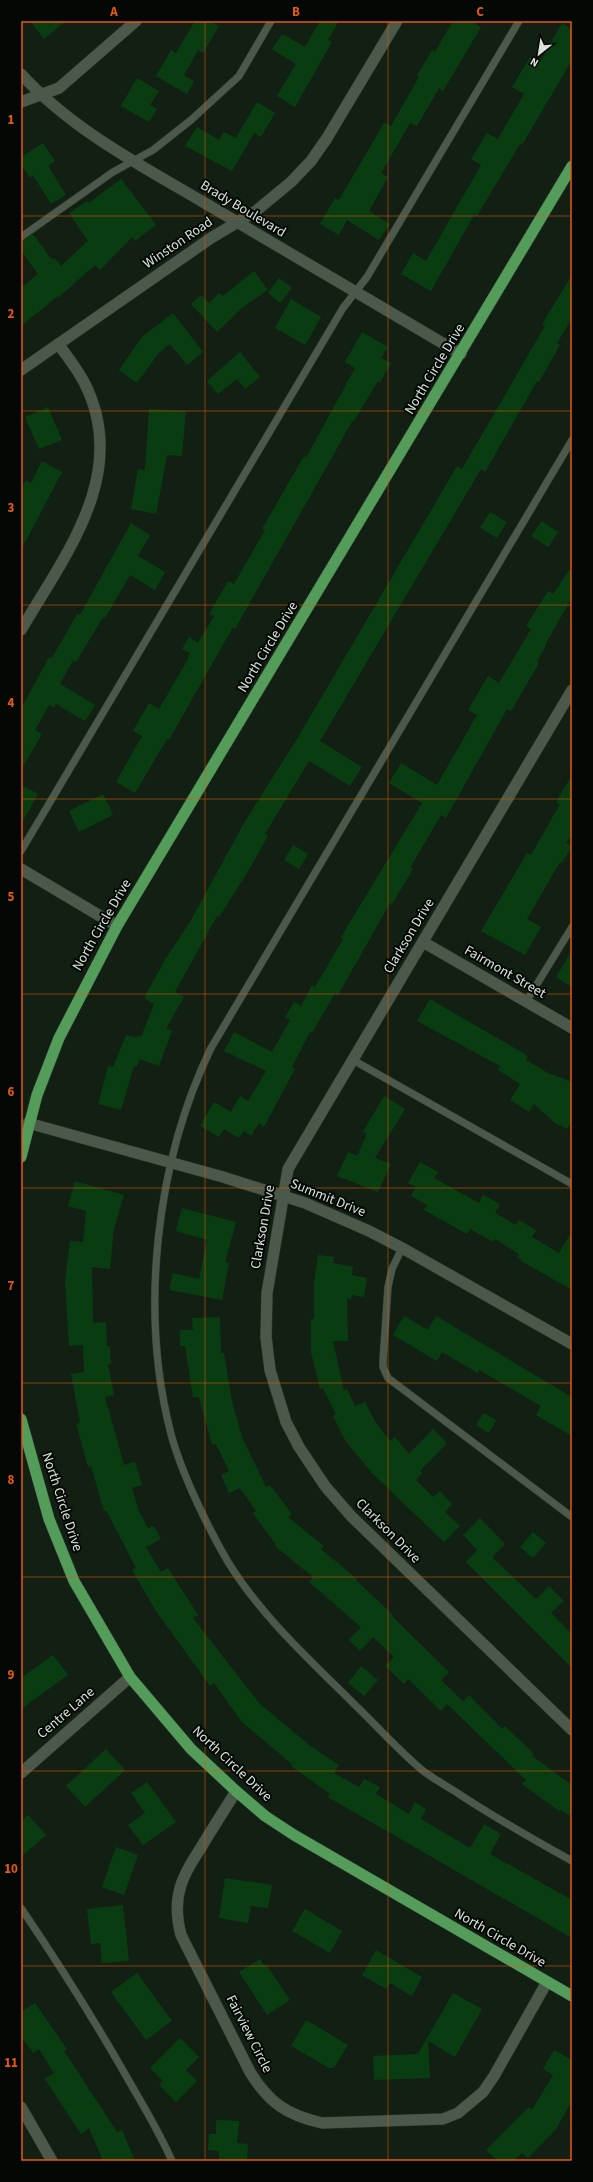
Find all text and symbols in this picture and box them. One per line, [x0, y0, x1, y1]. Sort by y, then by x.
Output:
text: A [109, 3, 118, 21]
text: B [292, 3, 300, 21]
text: C [476, 3, 484, 21]
north arrow [519, 34, 559, 74]
text: N [527, 54, 541, 71]
text: 1 [8, 111, 15, 129]
street label: Brady Boulevard [196, 176, 290, 242]
street label: Winston Road [139, 212, 217, 274]
text: 2 [8, 305, 15, 323]
street label: North Circle Drive [400, 320, 470, 418]
text: 3 [8, 499, 15, 517]
street label: North Circle Drive [233, 598, 303, 696]
text: 4 [8, 694, 15, 712]
street label: North Circle Drive [68, 875, 136, 975]
text: 5 [8, 888, 15, 906]
street label: Clarkson Drive [379, 895, 439, 977]
street label: Fairmont Street [460, 941, 550, 1004]
text: 6 [8, 1083, 15, 1101]
street label: Summit Drive [287, 1174, 369, 1222]
street label: Clarkson Drive [246, 1184, 280, 1270]
text: 7 [8, 1277, 15, 1295]
street label: North Circle Drive [37, 1450, 87, 1554]
text: 8 [8, 1471, 15, 1489]
street label: Clarkson Drive [351, 1494, 425, 1568]
text: 9 [8, 1666, 15, 1684]
street label: Centre Lane [33, 1682, 99, 1744]
street label: North Circle Drive [188, 1722, 276, 1806]
text: 10 [4, 1860, 18, 1878]
street label: North Circle Drive [450, 1904, 550, 1972]
street label: Fairview Circle [221, 1992, 277, 2076]
text: 11 [4, 2054, 18, 2072]

